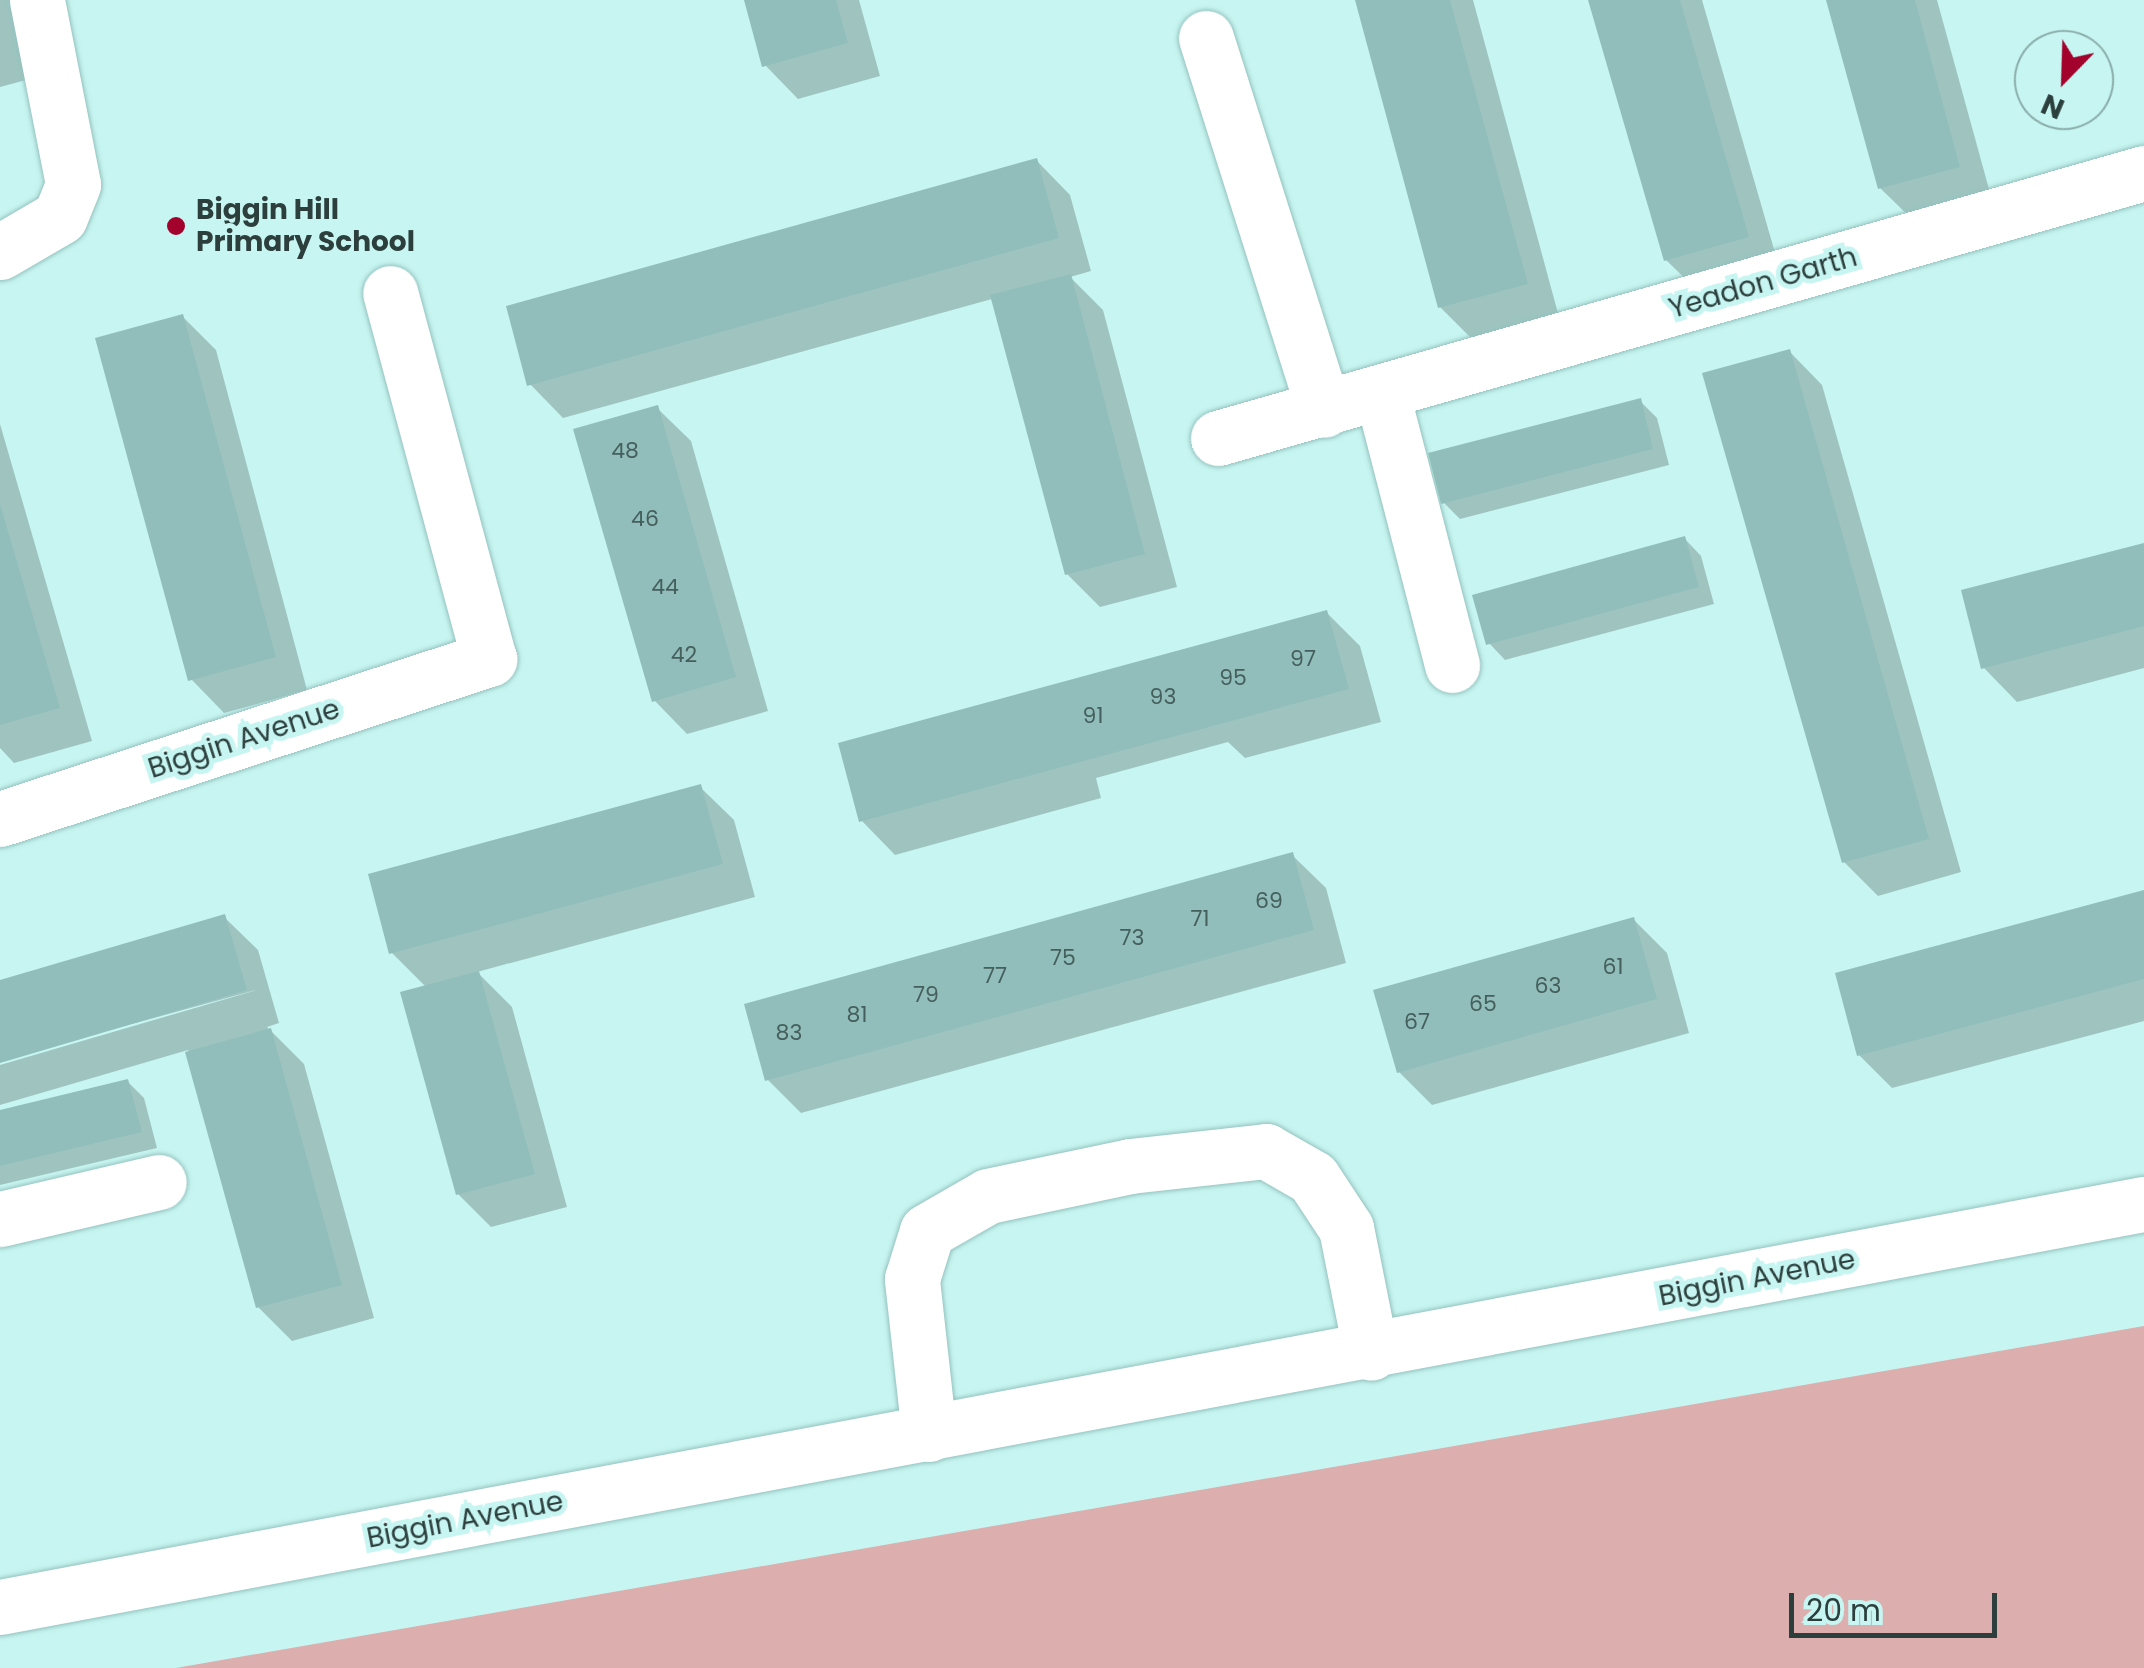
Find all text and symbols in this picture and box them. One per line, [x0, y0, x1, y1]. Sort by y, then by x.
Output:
north arrow [2014, 30, 2114, 130]
text: N [2036, 84, 2070, 128]
place label: Biggin Hill Primary School [196, 193, 415, 259]
marker: Biggin Hill Primary School [165, 215, 187, 237]
street label: Yeadon Garth [1665, 240, 1861, 326]
house number: 48 [611, 438, 639, 464]
house number: 46 [631, 506, 659, 532]
house number: 44 [651, 574, 679, 600]
house number: 42 [671, 642, 697, 668]
house number: 97 [1290, 646, 1316, 672]
house number: 95 [1219, 665, 1247, 691]
house number: 93 [1150, 684, 1176, 710]
street label: Biggin Avenue [144, 692, 344, 786]
house number: 91 [1083, 703, 1103, 729]
house number: 69 [1255, 888, 1283, 914]
house number: 71 [1190, 906, 1210, 932]
house number: 73 [1120, 925, 1144, 951]
house number: 75 [1050, 945, 1076, 971]
house number: 61 [1602, 954, 1624, 980]
house number: 77 [983, 963, 1007, 989]
house number: 63 [1535, 973, 1561, 999]
house number: 79 [913, 982, 939, 1008]
house number: 65 [1469, 991, 1497, 1017]
house number: 81 [847, 1002, 867, 1028]
house number: 67 [1404, 1009, 1430, 1035]
house number: 83 [776, 1020, 802, 1046]
street label: Biggin Avenue [1656, 1242, 1858, 1314]
street label: Biggin Avenue [364, 1484, 566, 1556]
scale bar [1794, 1573, 2002, 1635]
text: 20 m [1806, 1589, 1881, 1632]

